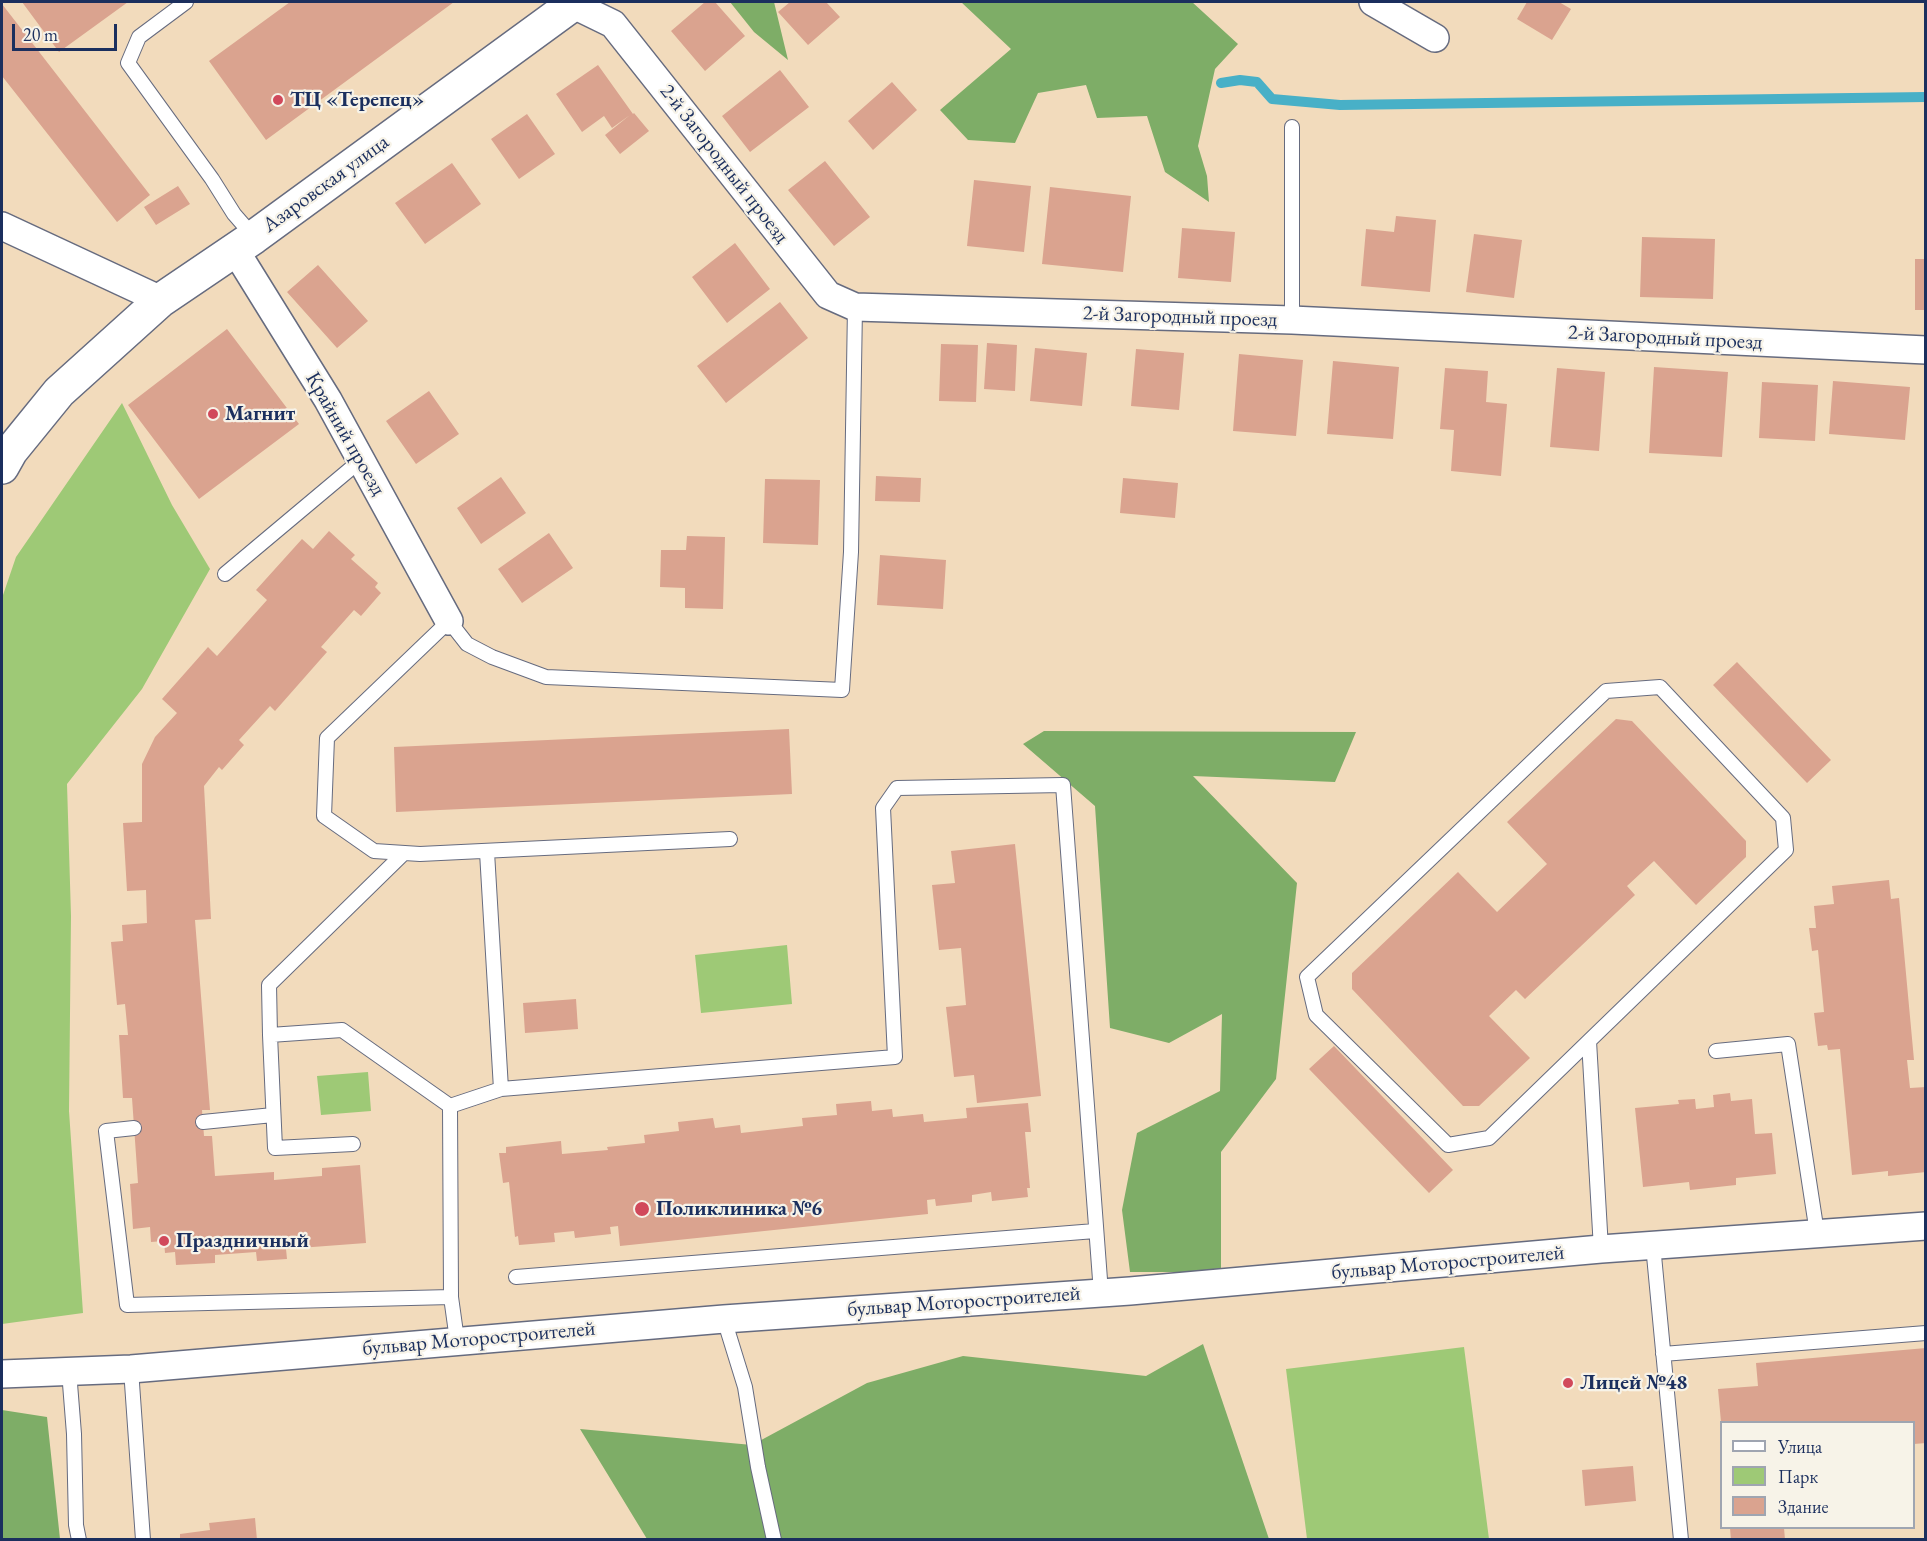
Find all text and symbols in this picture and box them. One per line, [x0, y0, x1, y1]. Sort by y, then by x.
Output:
scale bar [15, 12, 120, 50]
text: 20 m [23, 23, 58, 46]
street label: 2-й Загородный проезд [654, 80, 794, 248]
place label: ТЦ «Терепец» [290, 87, 424, 113]
marker: ТЦ «Терепец» [271, 93, 285, 107]
street label: Азаровская улица [258, 130, 394, 238]
street label: 2-й Загородный проезд [1082, 301, 1278, 333]
street label: 2-й Загородный проезд [1567, 320, 1763, 356]
street label: Крайний проезд [299, 368, 391, 500]
place label: Магнит [225, 401, 295, 427]
marker: Магнит [206, 407, 220, 421]
place label: Поликлиника №6 [656, 1196, 822, 1222]
marker: Поликлиника №6 [633, 1200, 651, 1218]
place label: Праздничный [176, 1228, 309, 1254]
marker: Праздничный [157, 1234, 171, 1248]
street label: бульвар Моторостроителей [1331, 1240, 1565, 1286]
street label: бульвар Моторостроителей [847, 1281, 1081, 1323]
street label: бульвар Моторостроителей [362, 1316, 596, 1362]
place label: Лицей №48 [1580, 1370, 1687, 1396]
marker: Лицей №48 [1561, 1376, 1575, 1390]
legend [1720, 1421, 1915, 1529]
text: Улица [1778, 1435, 1822, 1458]
text: Парк [1778, 1465, 1818, 1488]
text: Здание [1778, 1495, 1828, 1518]

